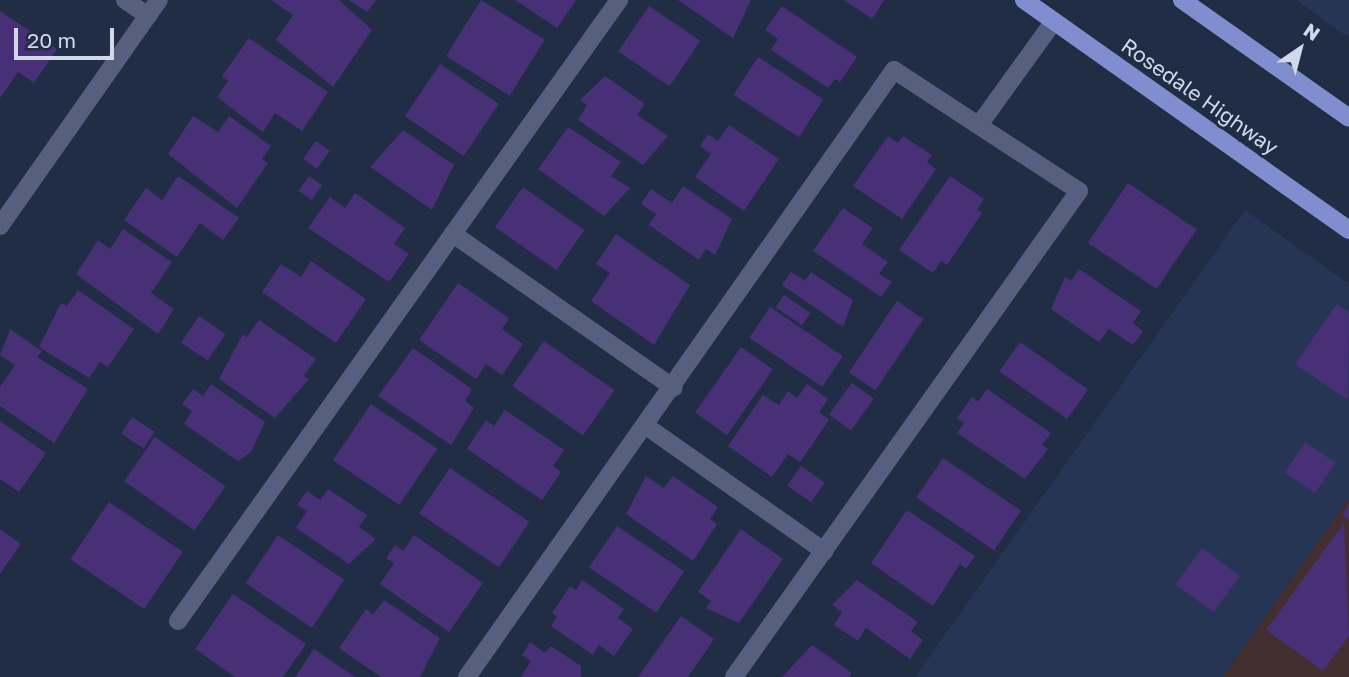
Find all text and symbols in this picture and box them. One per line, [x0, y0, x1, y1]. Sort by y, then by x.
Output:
scale bar [18, 14, 117, 58]
north arrow [1265, 14, 1335, 84]
text: N [1300, 18, 1325, 45]
text: 20 m [27, 27, 76, 53]
street label: Rosedale Highway [1117, 32, 1283, 160]

